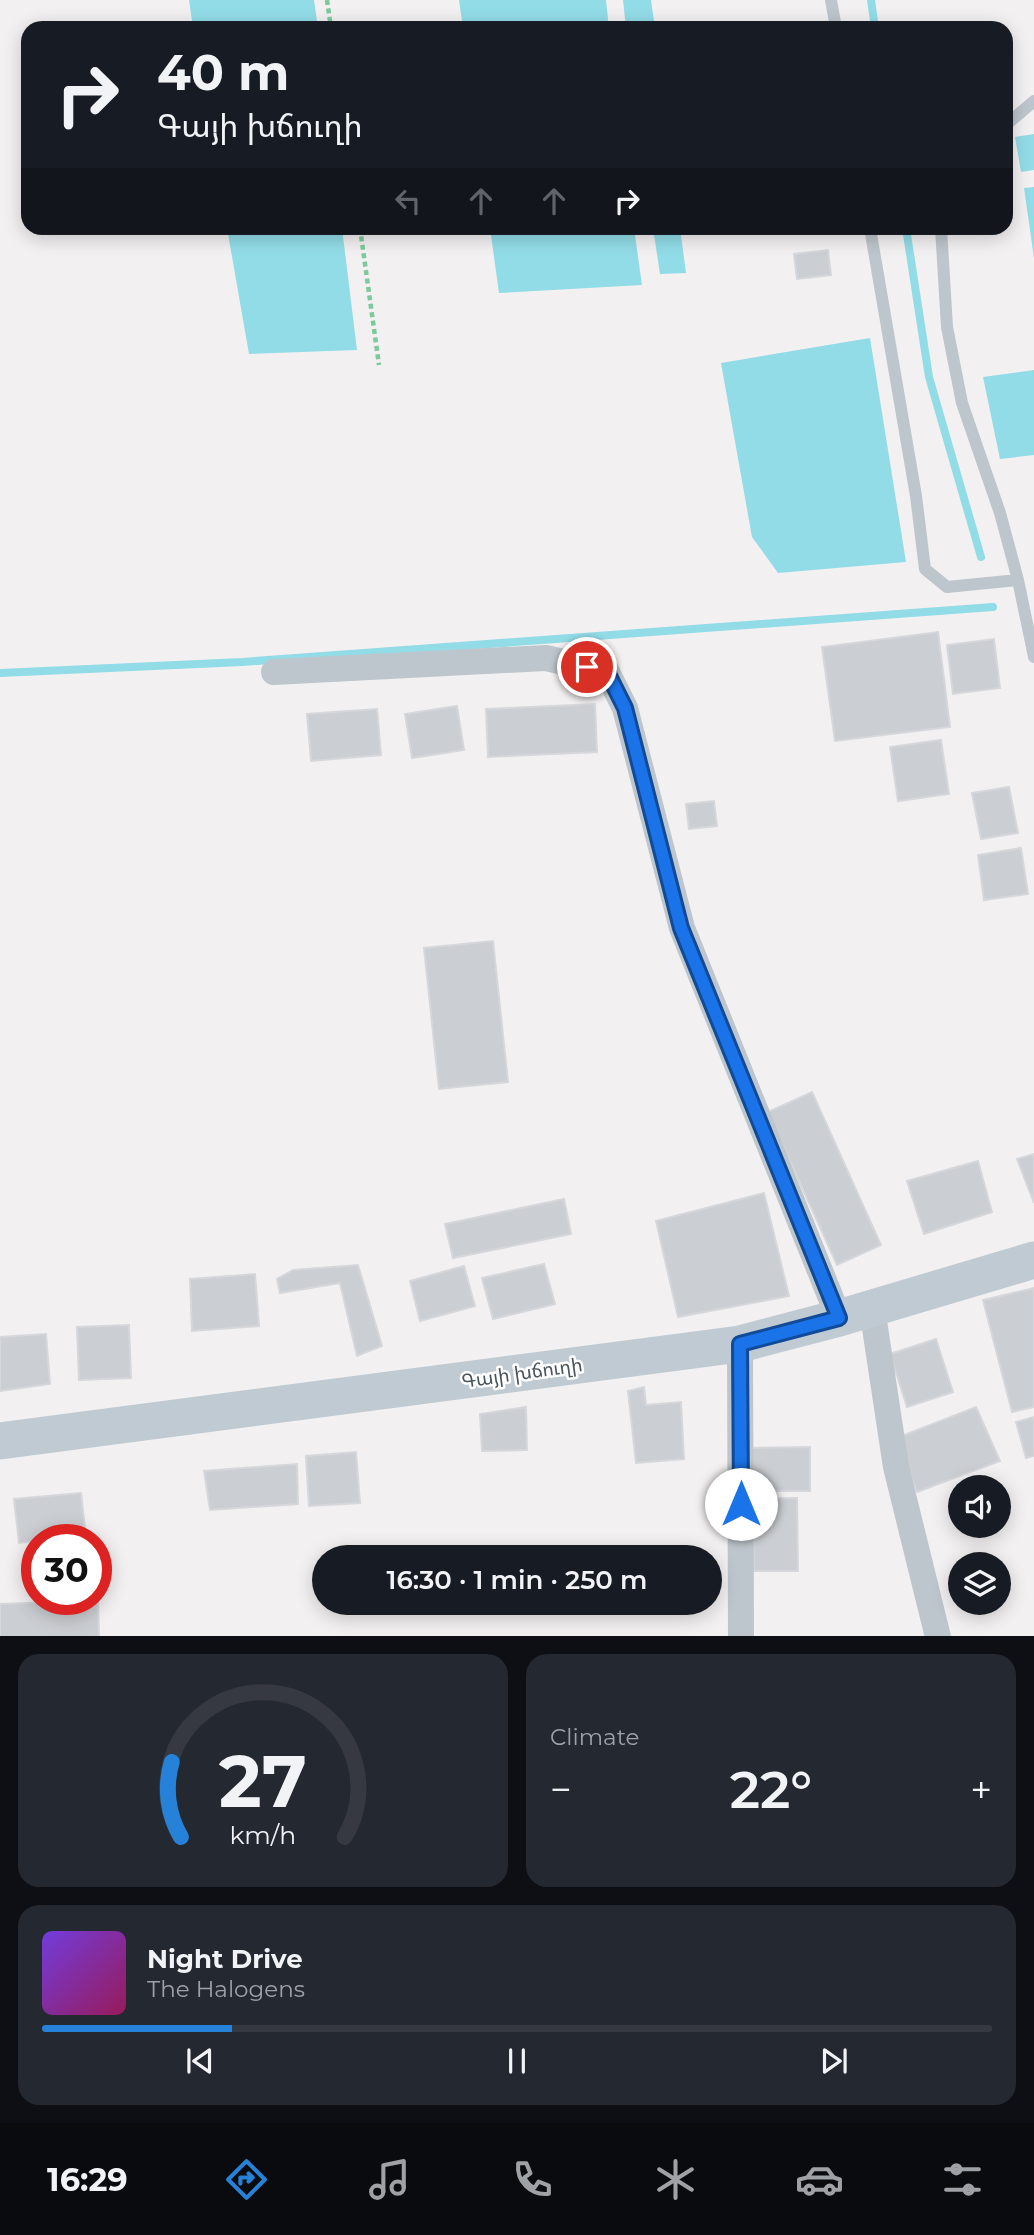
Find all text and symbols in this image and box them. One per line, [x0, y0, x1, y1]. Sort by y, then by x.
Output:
text: 40 m [157, 43, 289, 102]
icon: right [42, 49, 133, 140]
text: Գայի խճուղի [157, 106, 363, 145]
icon: left [389, 182, 427, 220]
icon: ahead [462, 182, 500, 220]
icon: ahead [535, 182, 573, 220]
icon: right [608, 182, 646, 220]
pin [557, 637, 617, 697]
icon: arrive [568, 648, 606, 686]
street label: Գայի խճուղի [460, 1353, 584, 1393]
position arrow [704, 1467, 778, 1541]
map controls [948, 1475, 1011, 1615]
button: sound [948, 1475, 1011, 1538]
speed limit sign: 30 [21, 1524, 112, 1615]
button: layers [948, 1552, 1011, 1615]
text: 16:30 · 1 min · 250 m [387, 1564, 647, 1596]
text: Climate [550, 1723, 639, 1751]
text: 27 [219, 1737, 307, 1825]
text: 22° [730, 1758, 812, 1821]
text: − [550, 1766, 572, 1813]
text: + [970, 1766, 992, 1813]
text: km/h [230, 1819, 296, 1849]
text: Night Drive [147, 1943, 303, 1975]
text: The Halogens [147, 1975, 305, 2003]
icon: previous [181, 2042, 219, 2080]
icon: pause [498, 2042, 536, 2080]
icon: next [815, 2042, 853, 2080]
icon: directions [222, 2155, 271, 2204]
icon: music [365, 2155, 414, 2204]
icon: phone [508, 2155, 557, 2204]
icon: climate [651, 2155, 700, 2204]
icon: car [795, 2155, 844, 2204]
icon: filters [938, 2155, 987, 2204]
text: 16:29 [47, 2160, 128, 2199]

